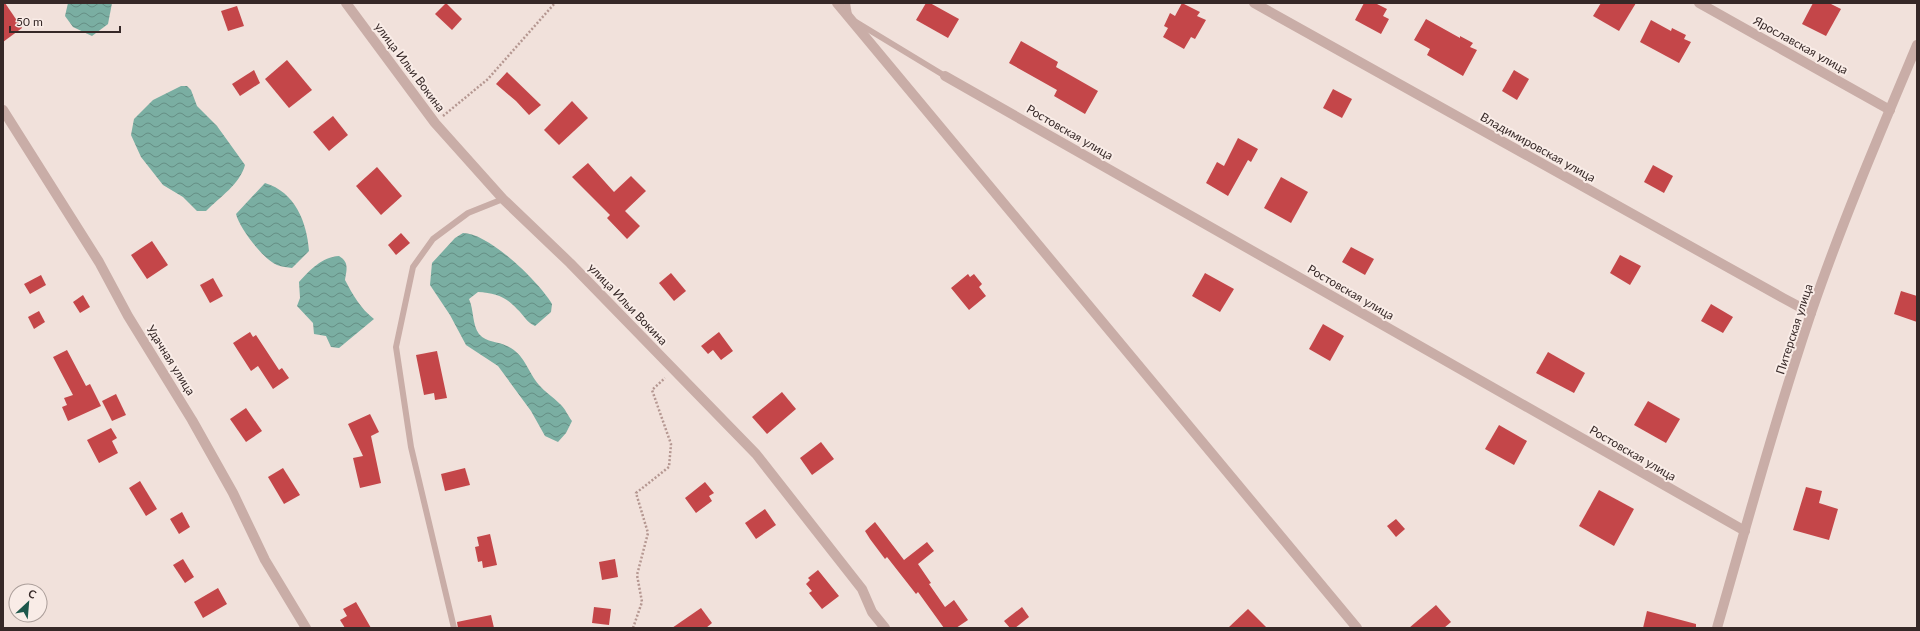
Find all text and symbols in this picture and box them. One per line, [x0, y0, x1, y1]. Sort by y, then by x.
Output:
scale bar [10, 8, 120, 34]
street label: Ярославская улица [1750, 12, 1851, 77]
text: 50 m [16, 14, 43, 29]
street label: улица Ильи Вокина [372, 19, 448, 115]
street label: Ростовская улица [1024, 101, 1116, 163]
street label: Владимировская улица [1478, 109, 1598, 185]
street label: улица Ильи Вокина [585, 260, 671, 348]
street label: Ростовская улица [1305, 261, 1397, 323]
street label: Питерская улица [1772, 282, 1816, 376]
street label: Удачная улица [143, 322, 199, 398]
street label: Ростовская улица [1587, 422, 1679, 484]
north arrow [8, 583, 48, 623]
text: С [26, 586, 39, 601]

